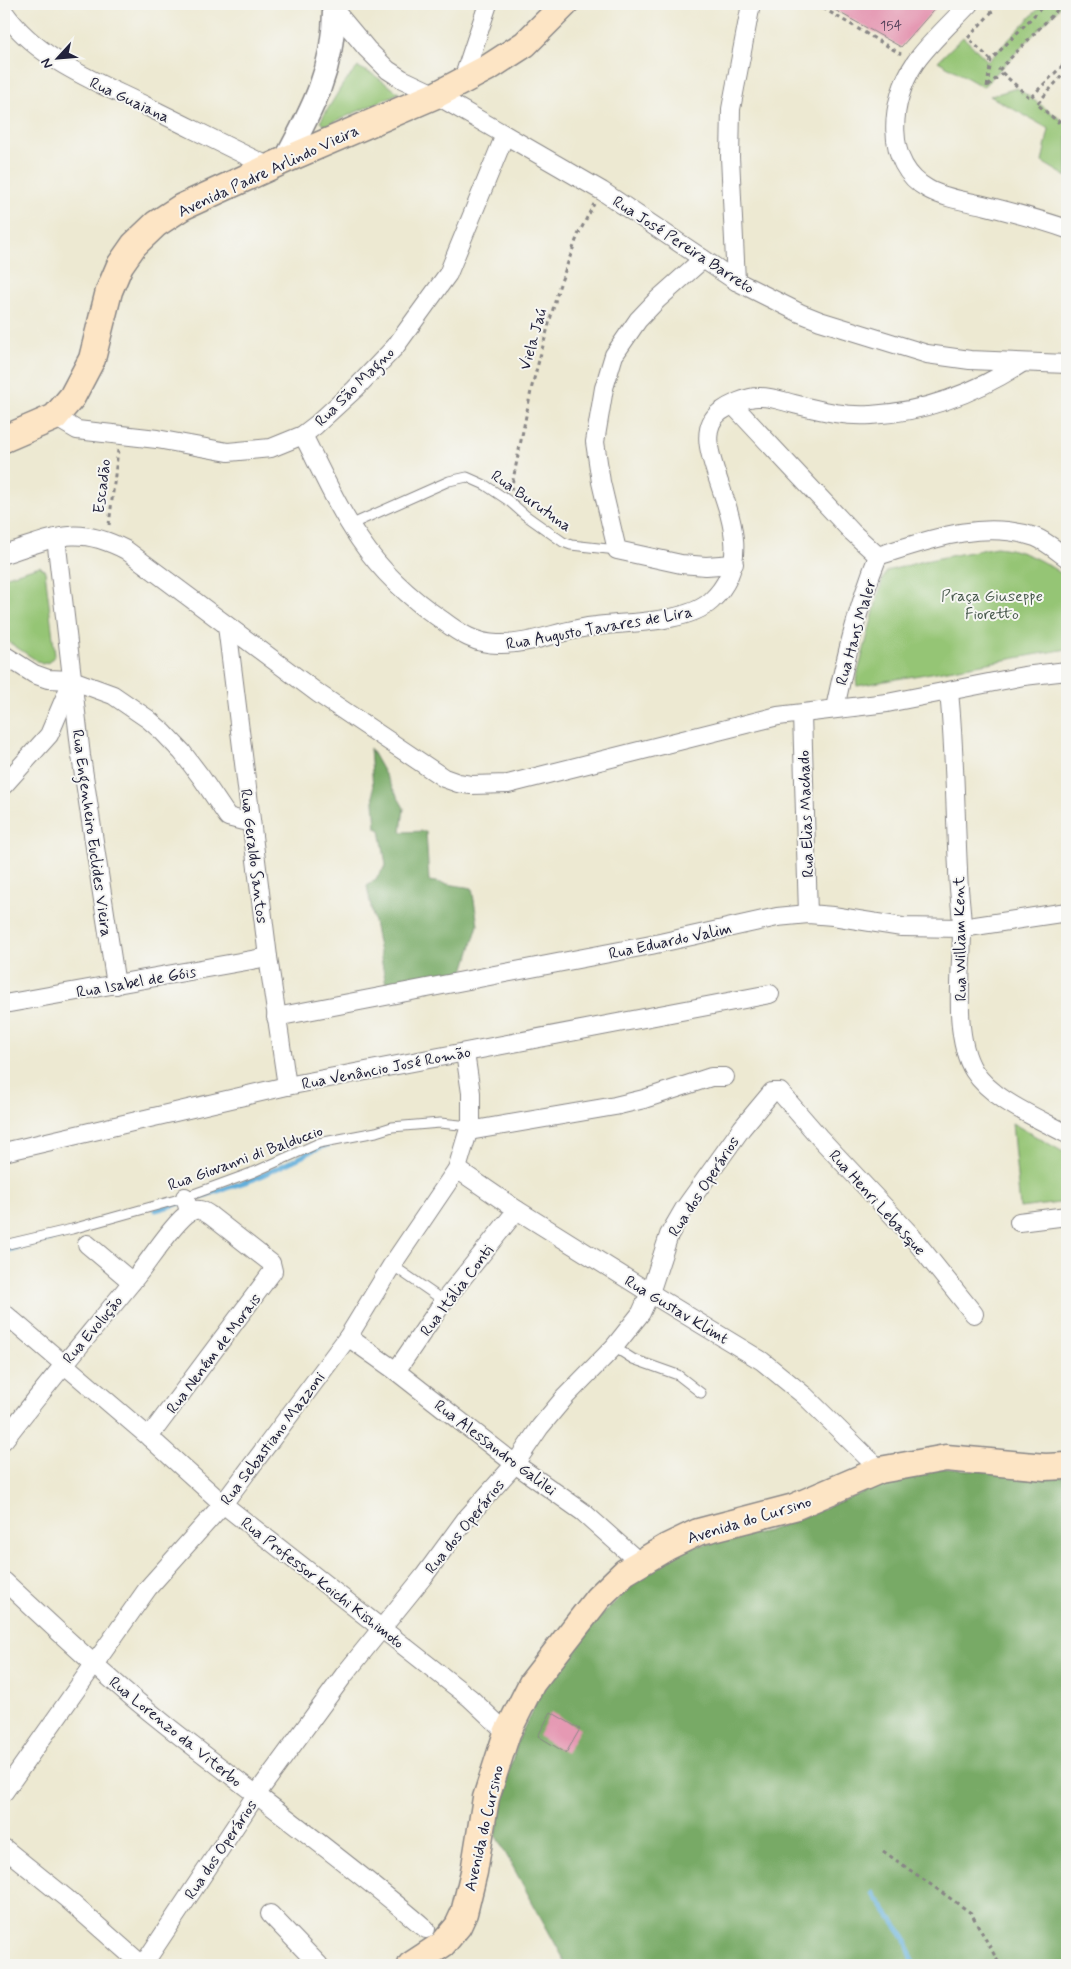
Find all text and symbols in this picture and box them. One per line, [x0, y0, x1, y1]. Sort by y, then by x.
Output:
house number: 154 [880, 17, 902, 35]
north arrow [32, 32, 82, 82]
text: N [37, 55, 57, 71]
street label: Rua Guaiana [86, 73, 173, 128]
street label: Avenida Padre Arlindo Vieira [175, 120, 363, 223]
street label: Rua José Pereira Barreto [608, 192, 758, 299]
street label: Viela Jaú [515, 306, 552, 373]
street label: Rua São Magno [311, 343, 400, 432]
street label: Escadão [89, 457, 116, 515]
street label: Rua Burutuna [487, 466, 576, 537]
street label: Rua Hans Maler [831, 576, 882, 688]
park label: Praça Giuseppe Fioretto [941, 586, 1043, 625]
street label: Rua Augusto Tavares de Lira [504, 602, 694, 655]
street label: Rua Engenheiro Euclides Vieira [66, 728, 116, 938]
street label: Rua Elias Machado [794, 750, 819, 878]
street label: Rua Geraldo Santos [235, 788, 272, 925]
street label: Rua William Kent [949, 876, 972, 1002]
street label: Rua Eduardo Valim [607, 918, 734, 965]
street label: Rua Isabel de Góis [75, 962, 198, 1003]
street label: Rua Venâncio José Romão [300, 1042, 473, 1095]
street label: Rua Giovanni di Balduccio [165, 1121, 326, 1196]
street label: Rua dos Operários [664, 1133, 745, 1241]
street label: Rua Henri Lebasque [824, 1146, 930, 1260]
street label: Rua Itália Conti [416, 1241, 499, 1341]
street label: Rua Gustav Klimt [620, 1271, 732, 1350]
street label: Rua Neném de Morais [162, 1289, 266, 1418]
street label: Rua Evolução [58, 1291, 128, 1369]
street label: Rua Sebastiano Mazzoni [216, 1368, 330, 1510]
street label: Rua Alessandro Galilei [430, 1395, 560, 1501]
street label: Rua dos Operários [421, 1475, 510, 1579]
street label: Avenida do Cursino [685, 1492, 814, 1549]
street label: Rua Professor Koichi Kishimoto [236, 1513, 408, 1654]
street label: Rua Lorenzo da Viterbo [104, 1672, 246, 1792]
street label: Avenida do Cursino [460, 1763, 509, 1893]
street label: Rua dos Operários [180, 1796, 262, 1904]

